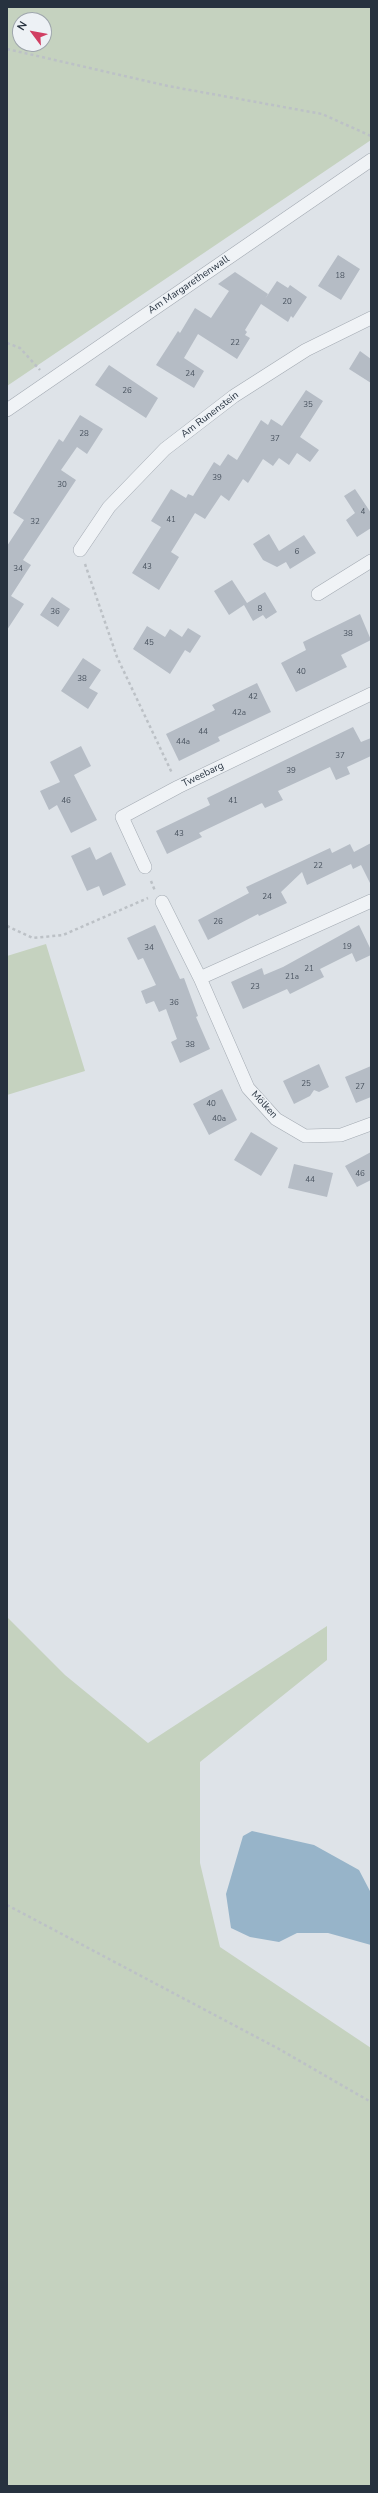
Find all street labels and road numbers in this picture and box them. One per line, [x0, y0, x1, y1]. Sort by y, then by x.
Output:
street label: Am Margarethenwall [146, 253, 232, 317]
street label: Am Runenstein [179, 389, 241, 441]
street label: Tweebarg [180, 760, 226, 790]
street label: Mölken [248, 1089, 280, 1121]

